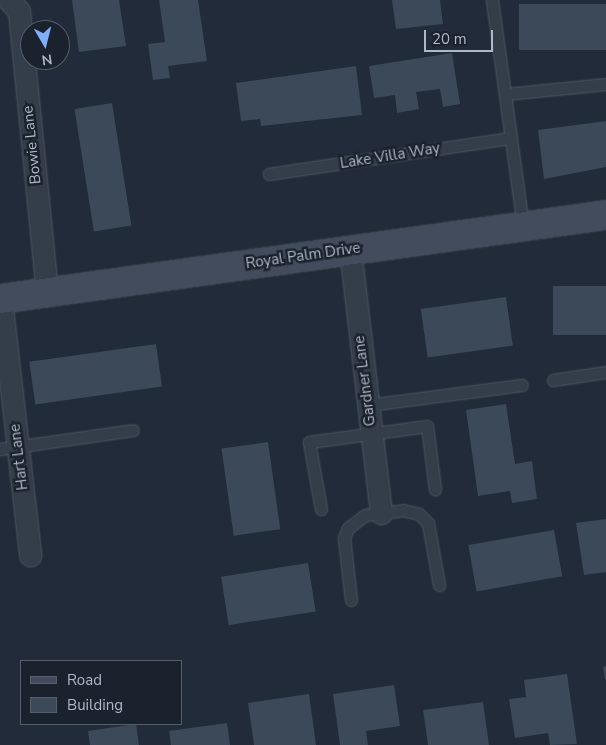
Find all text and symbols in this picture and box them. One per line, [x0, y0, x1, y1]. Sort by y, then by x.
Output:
north arrow [20, 20, 70, 70]
scale bar [426, 20, 495, 52]
text: 20 m [432, 29, 467, 49]
text: N [41, 49, 54, 69]
street label: Bowie Lane [19, 105, 45, 185]
street label: Lake Villa Way [339, 139, 441, 173]
street label: Royal Palm Drive [244, 239, 362, 273]
street label: Gardner Lane [351, 335, 379, 427]
street label: Hart Lane [6, 423, 32, 491]
legend [20, 660, 182, 725]
text: Road [67, 670, 102, 690]
text: Building [67, 695, 123, 715]

